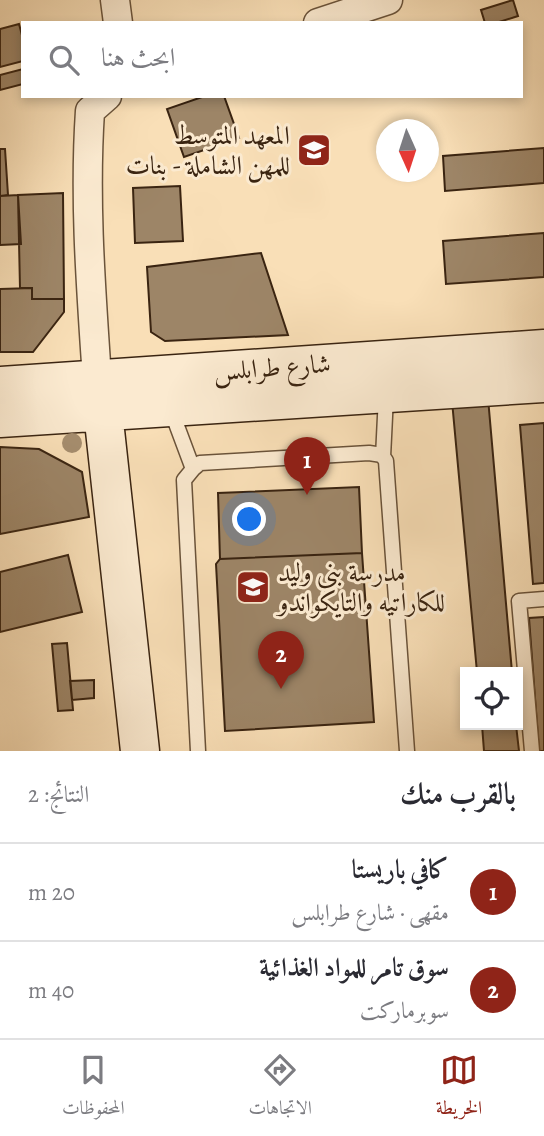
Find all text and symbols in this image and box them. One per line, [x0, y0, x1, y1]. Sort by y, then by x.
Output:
search box [21, 21, 523, 98]
text: ابحث هنا [101, 40, 176, 75]
icon: search [45, 41, 83, 79]
place label: المعهد المتوسط للمهن الشاملة - بنات [126, 118, 290, 183]
north arrow [376, 119, 439, 182]
school or university icon: المعهد المتوسط للمهن الشاملة - بنات [295, 131, 333, 169]
street label: شارع طرابلس [212, 346, 332, 393]
pin: 1 [284, 437, 330, 495]
your location [232, 502, 266, 536]
place label: مدرسة بني وليد للكاراتيه والتايكواندو [275, 555, 445, 620]
school or university icon: مدرسة بني وليد للكاراتيه والتايكواندو [234, 568, 272, 606]
pin: 2 [258, 631, 304, 689]
map controls [460, 667, 523, 730]
button: locate [460, 667, 523, 730]
text: بالقرب منك [400, 774, 516, 814]
text: النتائج: 2 [28, 779, 89, 810]
text: كافي باريستا [352, 852, 449, 887]
text: 20 m [28, 877, 75, 908]
text: 1 [489, 877, 497, 908]
text: مقهى · شارع طرابلس [291, 897, 449, 928]
text: سوق تامر للمواد الغذائية [259, 950, 449, 985]
text: 40 m [28, 975, 74, 1006]
text: 2 [487, 975, 499, 1006]
text: سوبرماركت [360, 995, 449, 1026]
tab: المحفوظات [62, 1051, 125, 1126]
tab: الاتجاهات [249, 1051, 312, 1126]
tab: الخريطة [436, 1051, 482, 1126]

